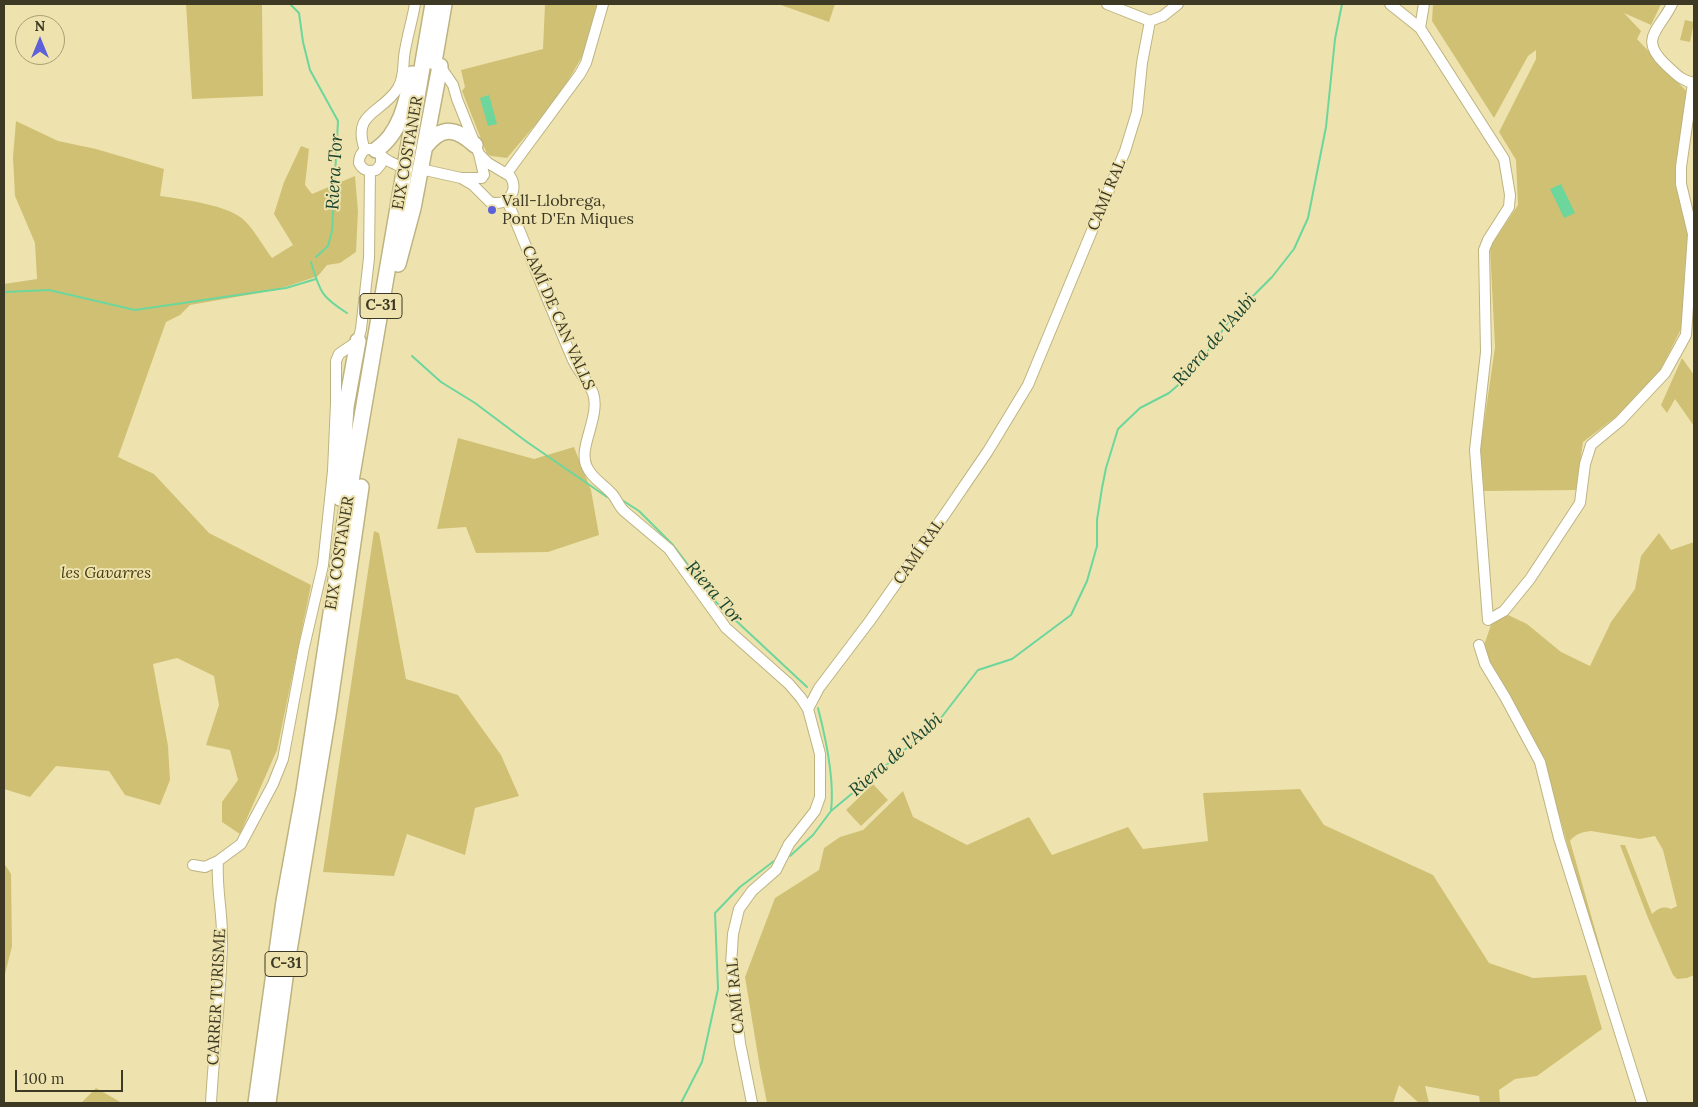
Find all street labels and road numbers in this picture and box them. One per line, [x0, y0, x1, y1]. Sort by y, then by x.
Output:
street label: EIX COSTANER [389, 95, 427, 211]
street label: CAMÍ RAL [1084, 156, 1130, 234]
street label: CAMÍ DE CAN VALLS [518, 243, 598, 393]
road number: C-31 [360, 294, 402, 318]
street label: EIX COSTANER [322, 495, 358, 611]
street label: CAMÍ RAL [890, 516, 948, 588]
street label: CARRER TURISME [204, 928, 230, 1066]
road number: C-31 [265, 952, 307, 976]
street label: CAMÍ RAL [723, 958, 749, 1034]

